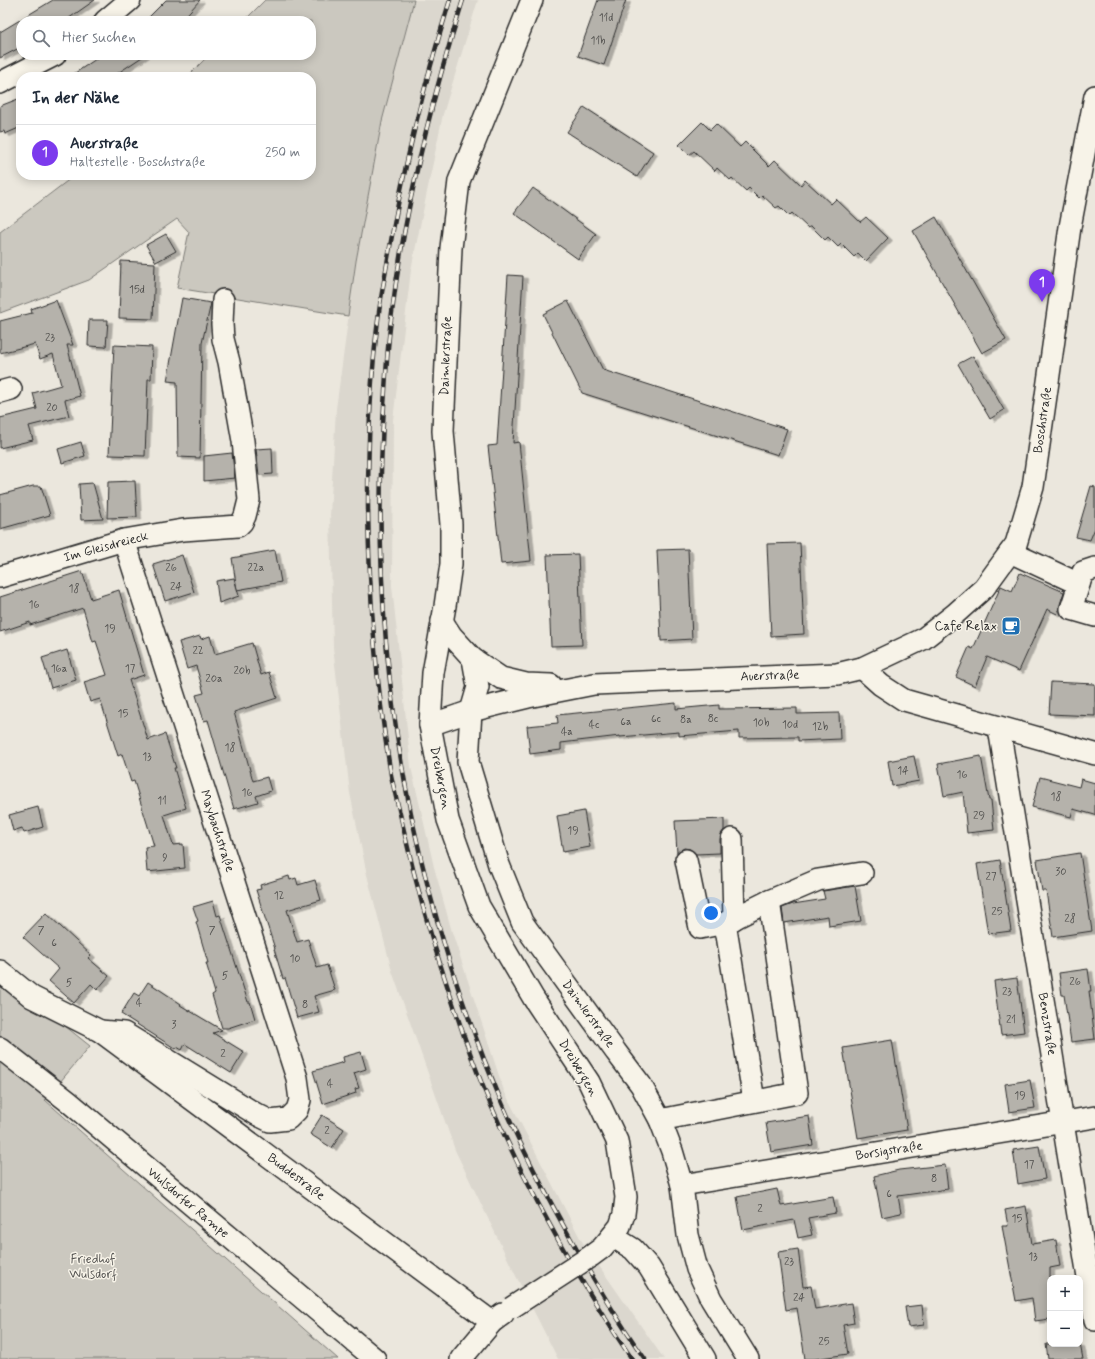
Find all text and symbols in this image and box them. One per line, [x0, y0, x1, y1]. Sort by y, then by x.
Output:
house number: 11d [599, 11, 613, 25]
search box [16, 16, 316, 60]
icon: search [30, 27, 52, 49]
text: Hier suchen [62, 28, 136, 48]
house number: 11b [590, 34, 606, 48]
text: In der Nähe [32, 87, 120, 109]
text: Auerstraße [70, 134, 138, 154]
text: 1 [42, 144, 48, 161]
text: 250 m [265, 144, 300, 161]
text: Haltestelle · Boschstraße [70, 154, 205, 171]
pin: 1 [1029, 269, 1055, 302]
house number: 15d [129, 283, 145, 297]
street label: Daimlerstraße [436, 316, 456, 396]
house number: 23 [45, 331, 55, 345]
street label: Boschstraße [1030, 386, 1056, 454]
house number: 20 [46, 401, 58, 415]
street label: Im Gleisdreieck [62, 527, 151, 566]
house number: 26 [165, 561, 177, 575]
house number: 22a [248, 561, 265, 575]
house number: 24 [170, 580, 182, 594]
house number: 18 [69, 582, 79, 596]
house number: 16 [29, 598, 40, 612]
cafe icon: Cafe Relax [1000, 615, 1022, 637]
place label: Cafe Relax [934, 618, 997, 635]
house number: 19 [104, 622, 116, 636]
house number: 22 [192, 644, 204, 658]
house number: 16a [51, 662, 68, 676]
house number: 17 [125, 662, 136, 676]
house number: 20b [233, 664, 251, 678]
street label: Auerstraße [740, 666, 800, 686]
house number: 20a [205, 672, 223, 686]
house number: 15 [118, 707, 129, 721]
house number: 6c [651, 712, 662, 726]
house number: 8c [708, 712, 719, 726]
house number: 8a [680, 713, 692, 727]
house number: 6a [620, 715, 632, 729]
house number: 10b [753, 716, 769, 730]
house number: 4c [589, 718, 600, 732]
house number: 10d [782, 718, 798, 732]
house number: 12b [812, 720, 828, 734]
house number: 4a [561, 725, 573, 739]
house number: 18 [225, 741, 235, 755]
street label: Dreibergen [424, 745, 454, 811]
house number: 13 [142, 750, 152, 764]
house number: 14 [897, 764, 909, 778]
house number: 16 [957, 768, 968, 782]
house number: 16 [242, 786, 253, 800]
street label: Maybachstraße [196, 788, 238, 874]
house number: 18 [1051, 790, 1061, 804]
house number: 11 [157, 794, 167, 808]
house number: 29 [973, 809, 985, 823]
house number: 19 [567, 824, 579, 838]
house number: 9 [162, 851, 168, 865]
house number: 30 [1055, 865, 1067, 879]
house number: 27 [986, 870, 997, 884]
house number: 12 [274, 889, 285, 903]
your location [701, 903, 721, 923]
house number: 25 [991, 905, 1003, 919]
house number: 28 [1064, 912, 1076, 926]
house number: 7 [38, 924, 45, 938]
house number: 7 [209, 924, 216, 938]
house number: 6 [51, 936, 57, 950]
house number: 10 [289, 952, 301, 966]
house number: 5 [222, 969, 229, 983]
house number: 26 [1069, 975, 1081, 989]
house number: 5 [66, 976, 73, 990]
street label: Daimlerstraße [558, 977, 618, 1051]
house number: 23 [1002, 985, 1012, 999]
street label: Benzstraße [1034, 991, 1060, 1057]
house number: 4 [136, 996, 143, 1010]
house number: 8 [302, 998, 308, 1012]
house number: 21 [1006, 1013, 1016, 1027]
house number: 3 [172, 1018, 177, 1032]
street label: Dreibergen [553, 1036, 602, 1101]
house number: 2 [220, 1047, 226, 1061]
house number: 4 [327, 1077, 334, 1091]
house number: 19 [1014, 1089, 1026, 1103]
house number: 2 [324, 1124, 330, 1138]
street label: Borsigstraße [854, 1137, 924, 1165]
street label: Buddestraße [264, 1150, 328, 1204]
house number: 17 [1024, 1158, 1035, 1172]
street label: Wulsdorfer Rampe [144, 1164, 232, 1242]
house number: 8 [931, 1172, 937, 1186]
house number: 6 [886, 1187, 892, 1201]
house number: 2 [757, 1202, 763, 1216]
house number: 15 [1012, 1212, 1023, 1226]
house number: 13 [1028, 1250, 1038, 1264]
park label: Friedhof Wulsdorf [69, 1251, 117, 1283]
house number: 23 [784, 1255, 794, 1269]
map controls [1047, 1275, 1083, 1347]
button: + [1047, 1275, 1083, 1311]
house number: 24 [793, 1291, 805, 1305]
button: − [1047, 1311, 1083, 1347]
house number: 25 [818, 1335, 830, 1349]

